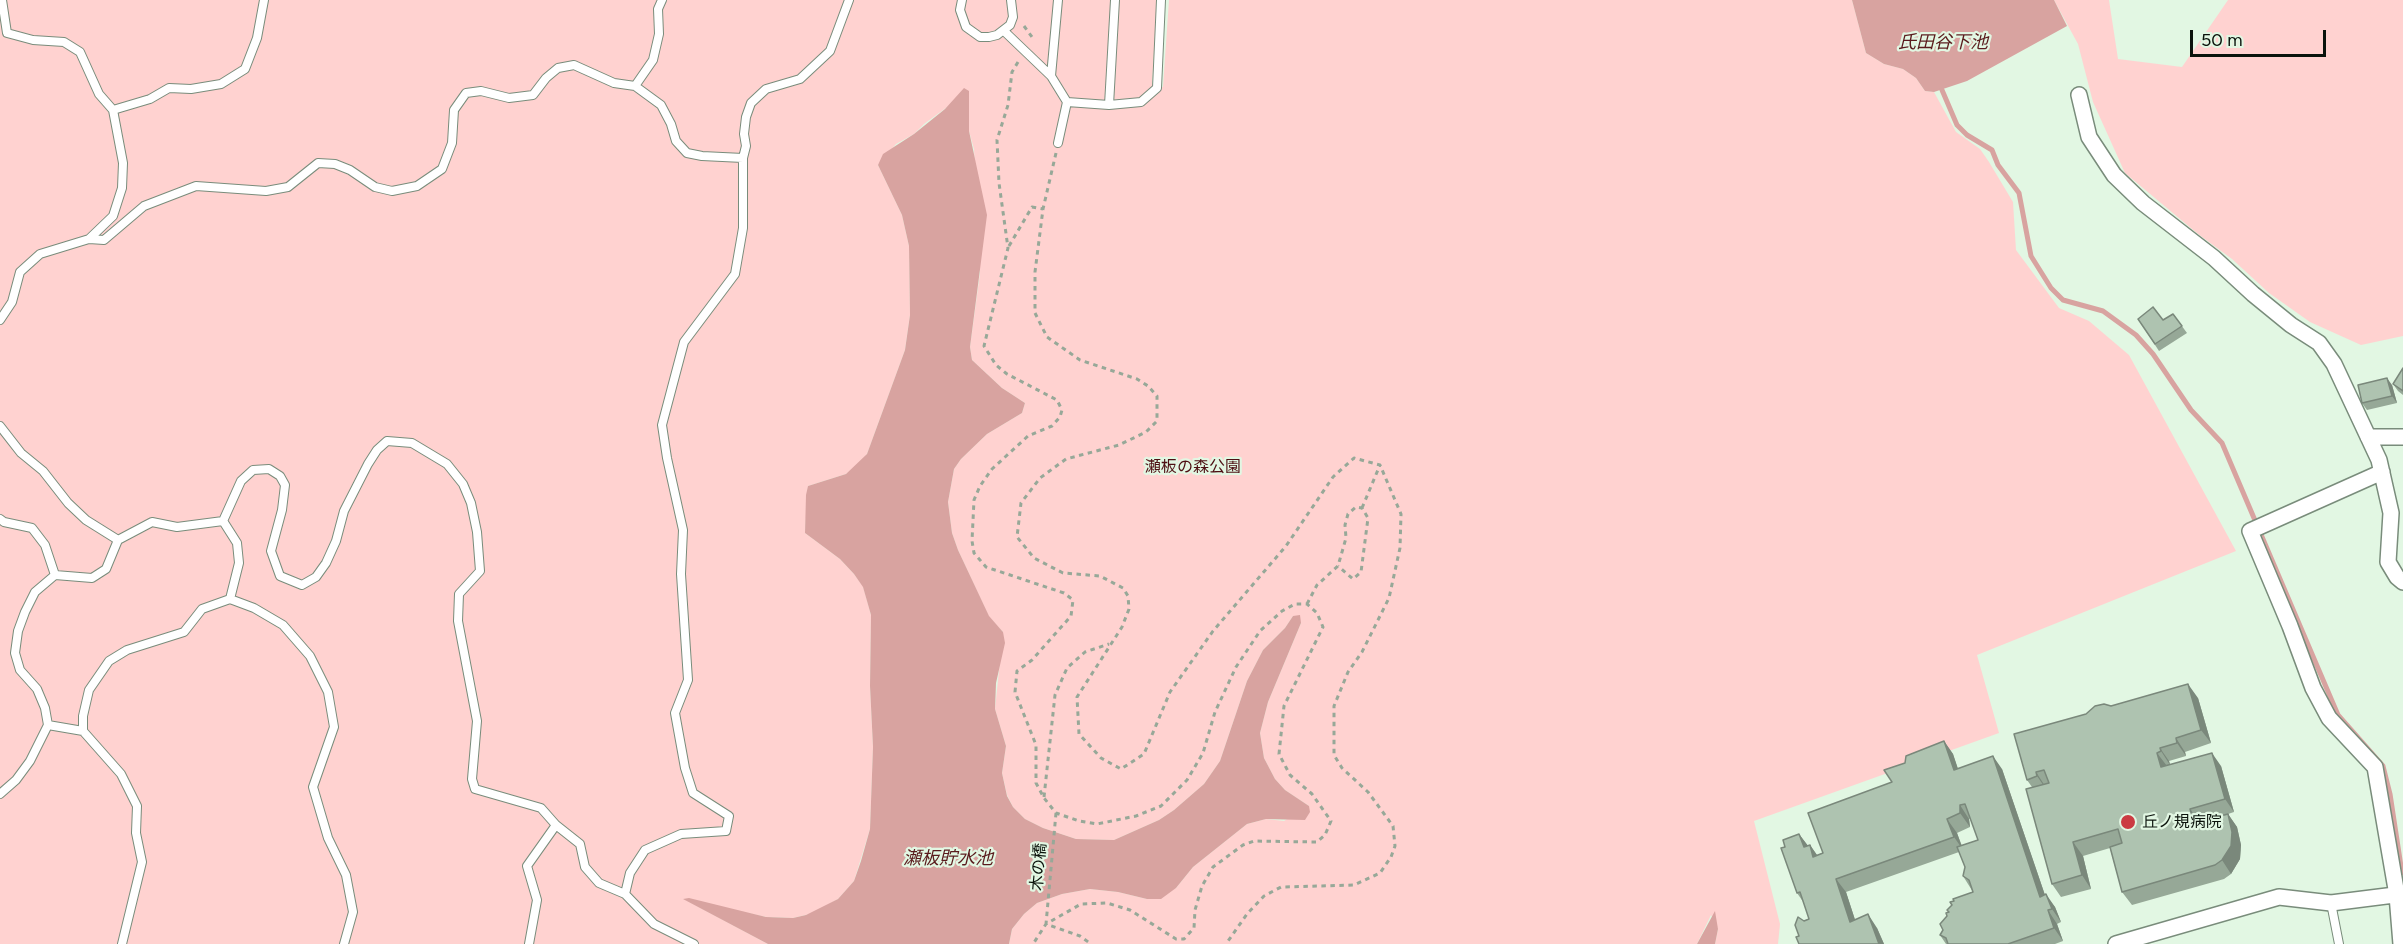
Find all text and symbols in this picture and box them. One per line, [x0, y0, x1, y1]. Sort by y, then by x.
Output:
scale bar [2193, 18, 2330, 56]
text: 50 m [2201, 29, 2243, 51]
water label: 氏田谷下池 [1898, 32, 1988, 54]
park label: 瀬板の森公園 [1145, 457, 1241, 477]
place label: 丘ノ規病院 [2142, 812, 2222, 832]
marker: 丘ノ規病院 [2119, 813, 2137, 831]
street label: 木の橋 [1027, 842, 1051, 892]
water label: 瀬板貯水池 [903, 848, 993, 870]

